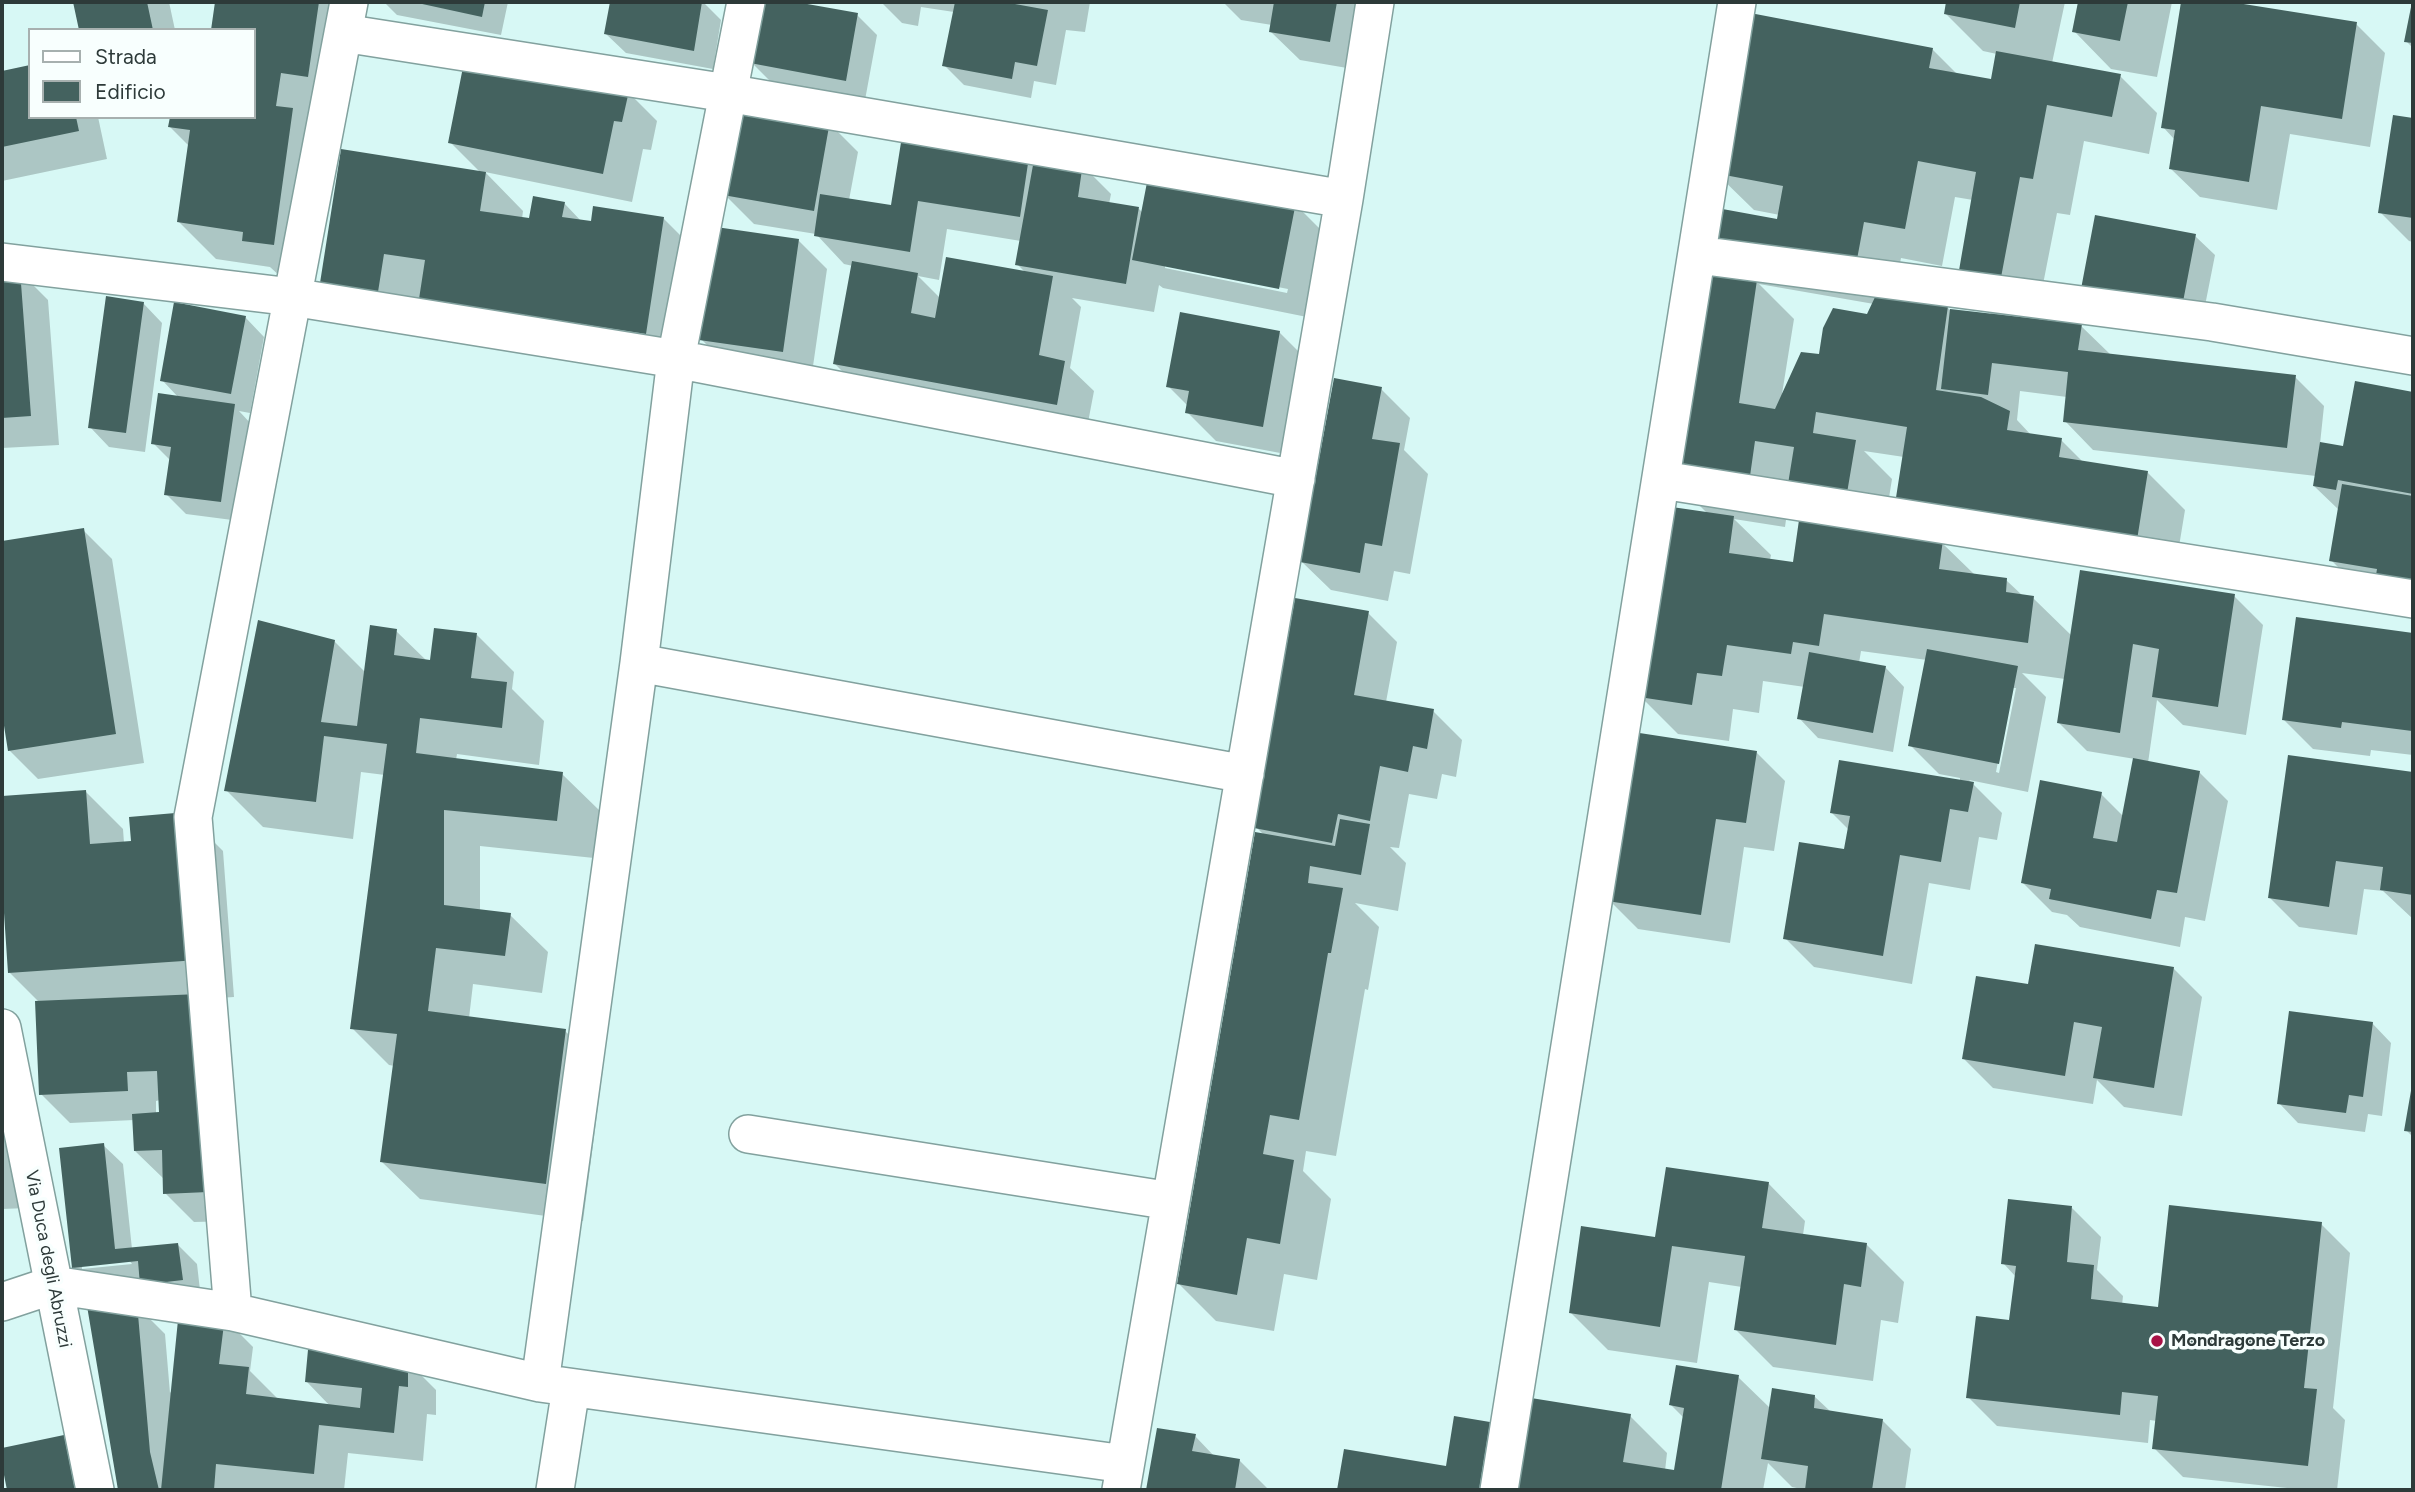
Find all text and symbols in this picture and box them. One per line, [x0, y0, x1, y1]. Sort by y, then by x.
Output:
legend [28, 28, 256, 119]
text: Strada [95, 44, 157, 69]
text: Edificio [95, 79, 166, 104]
street label: Via Duca degli Abruzzi [20, 1168, 76, 1350]
place label: Mondragone Terzo [2171, 1330, 2325, 1352]
marker: Mondragone Terzo [2149, 1333, 2165, 1349]

